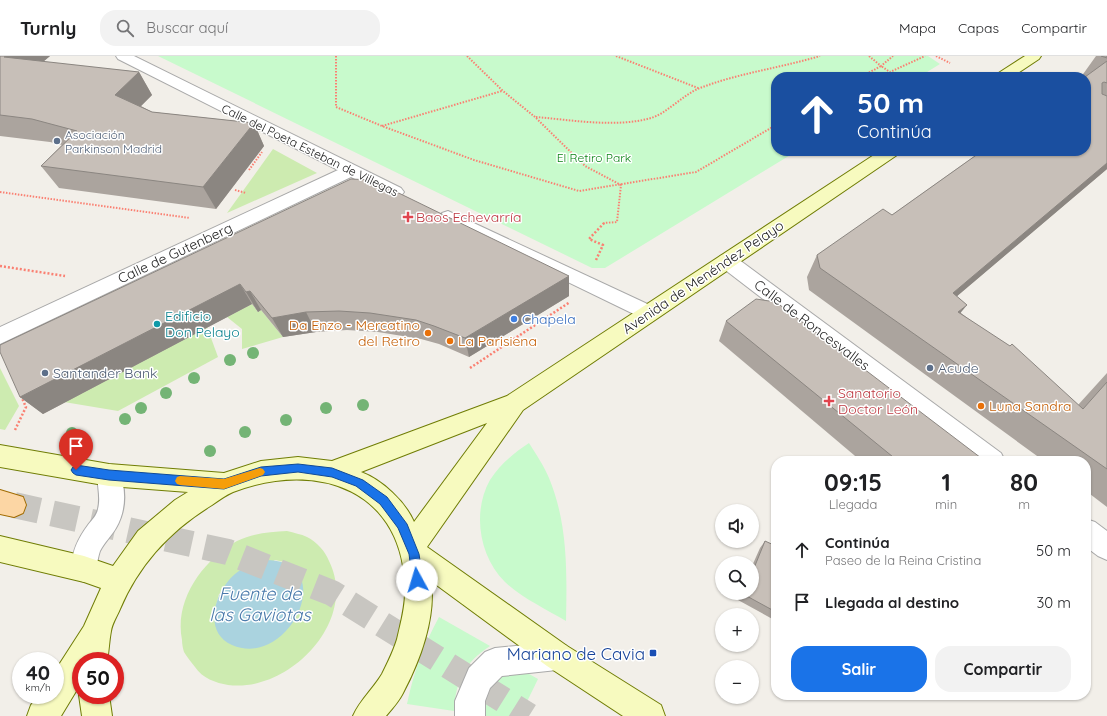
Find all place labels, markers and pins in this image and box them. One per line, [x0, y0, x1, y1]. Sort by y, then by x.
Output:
place label: Asociación Parkinson Madrid [65, 127, 162, 156]
marker: Asociación Parkinson Madrid [52, 136, 62, 146]
place label: Baos Echevarría [416, 208, 522, 226]
marker: Baos Echevarría [403, 212, 413, 222]
place label: Edificio Don Pelayo [165, 307, 240, 341]
place label: Chapela [522, 310, 576, 328]
marker: Chapela [509, 314, 519, 324]
place label: Da Enzo - Mercatino del Retiro [289, 316, 420, 350]
marker: Edificio Don Pelayo [152, 319, 162, 329]
marker: Da Enzo - Mercatino del Retiro [423, 328, 433, 338]
place label: La Parisiena [458, 332, 537, 350]
marker: La Parisiena [445, 336, 455, 346]
place label: Acude [938, 359, 979, 377]
marker: Acude [925, 363, 935, 373]
place label: Santander Bank [53, 364, 158, 382]
marker: Santander Bank [40, 368, 50, 378]
place label: Sanatorio Doctor León [838, 384, 918, 418]
marker: Sanatorio Doctor León [823, 395, 835, 407]
place label: Luna Sandra [989, 397, 1071, 415]
marker: Luna Sandra [976, 401, 986, 411]
pin [59, 429, 93, 470]
place label: Mariano de Cavia [507, 643, 645, 664]
marker: Mariano de Cavia [648, 648, 658, 658]

